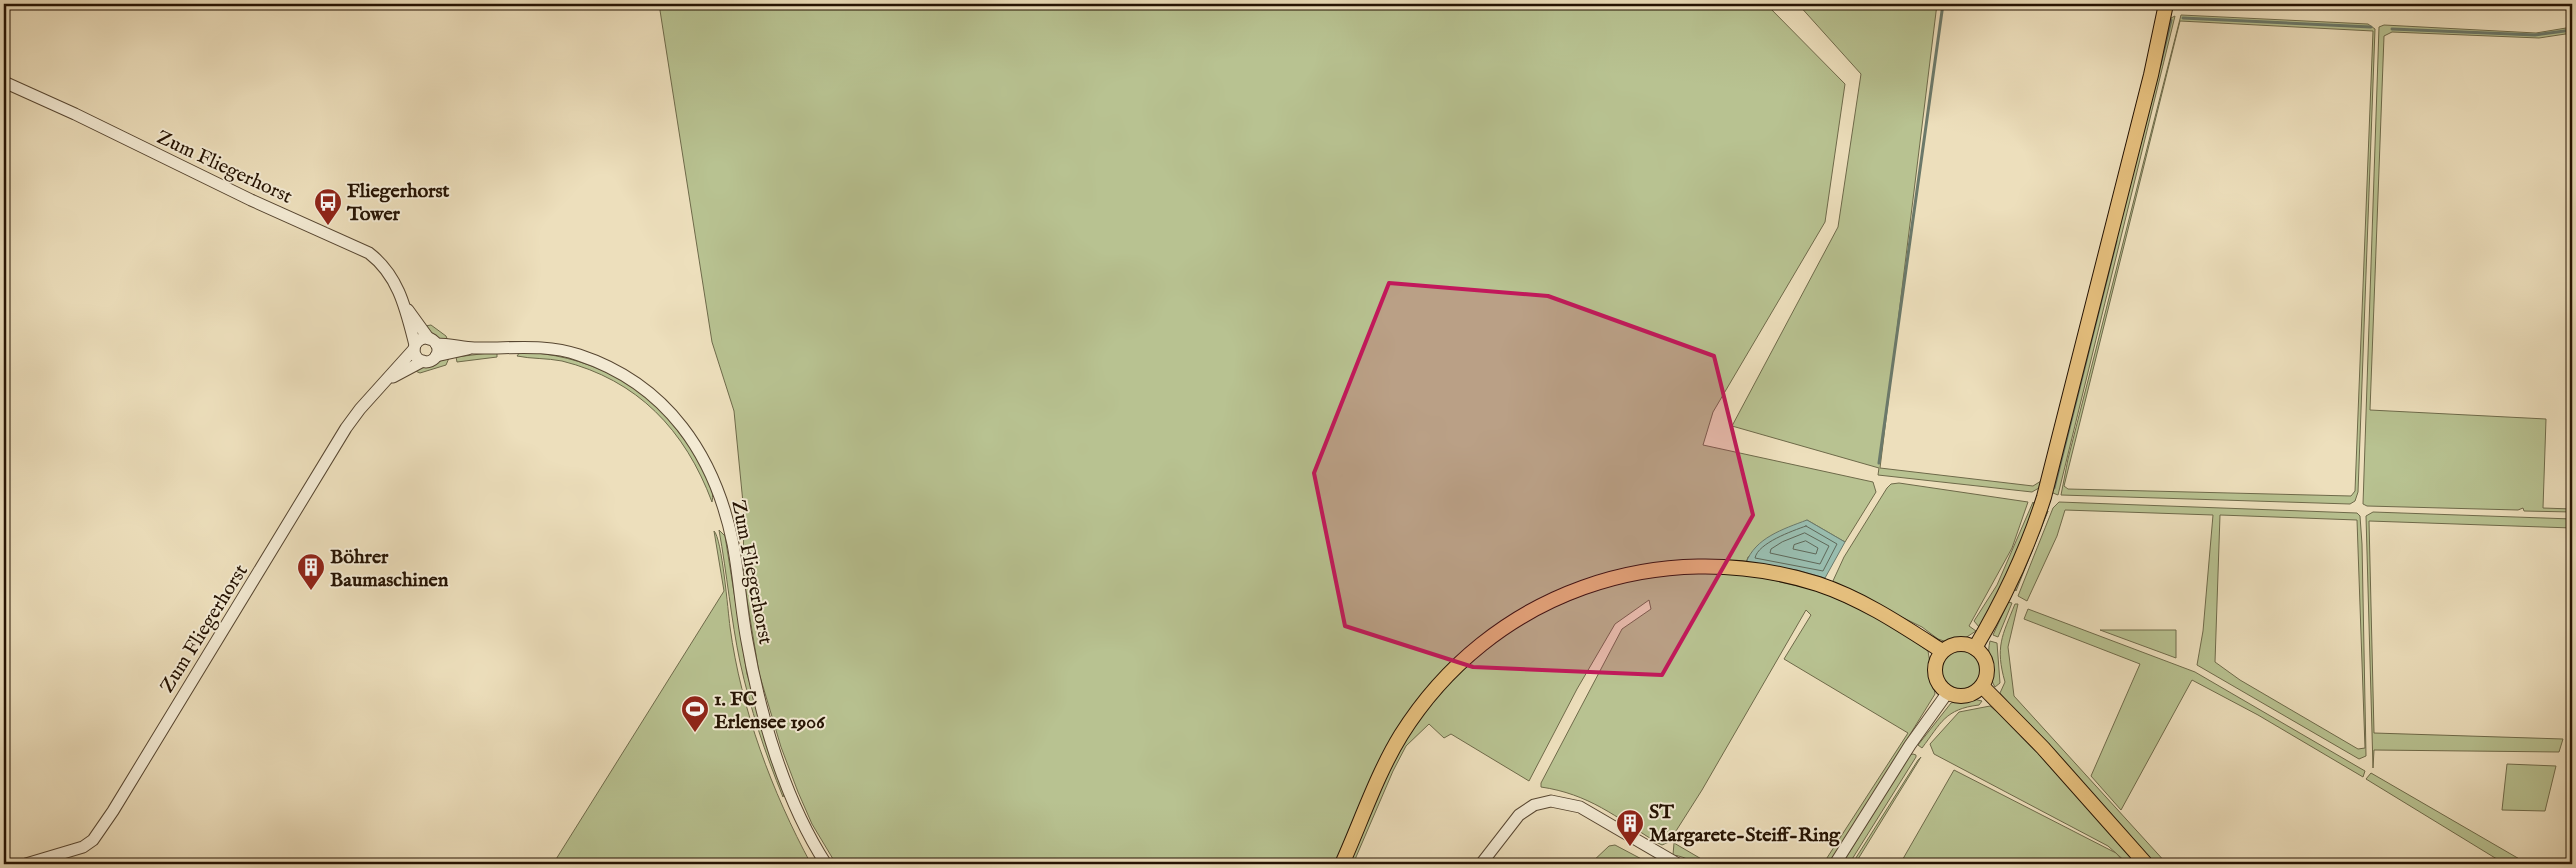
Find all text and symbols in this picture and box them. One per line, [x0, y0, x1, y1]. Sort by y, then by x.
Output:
street label: Zum Fliegerhorst [153, 125, 296, 210]
place label: Fliegerhorst Tower [346, 179, 450, 227]
bus stop icon: Fliegerhorst Tower [313, 187, 343, 226]
street label: Zum Fliegerhorst [725, 498, 778, 647]
place label: Böhrer Baumaschinen [330, 545, 449, 593]
building icon: Böhrer Baumaschinen [296, 552, 326, 591]
street label: Zum Fliegerhorst [155, 560, 254, 698]
place label: 1. FC Erlensee 1906 [714, 687, 826, 735]
sports icon: 1. FC Erlensee 1906 [680, 694, 710, 733]
place label: ST Margarete-Steiff-Ring [1649, 800, 1841, 848]
building icon: ST Margarete-Steiff-Ring [1615, 808, 1645, 847]

